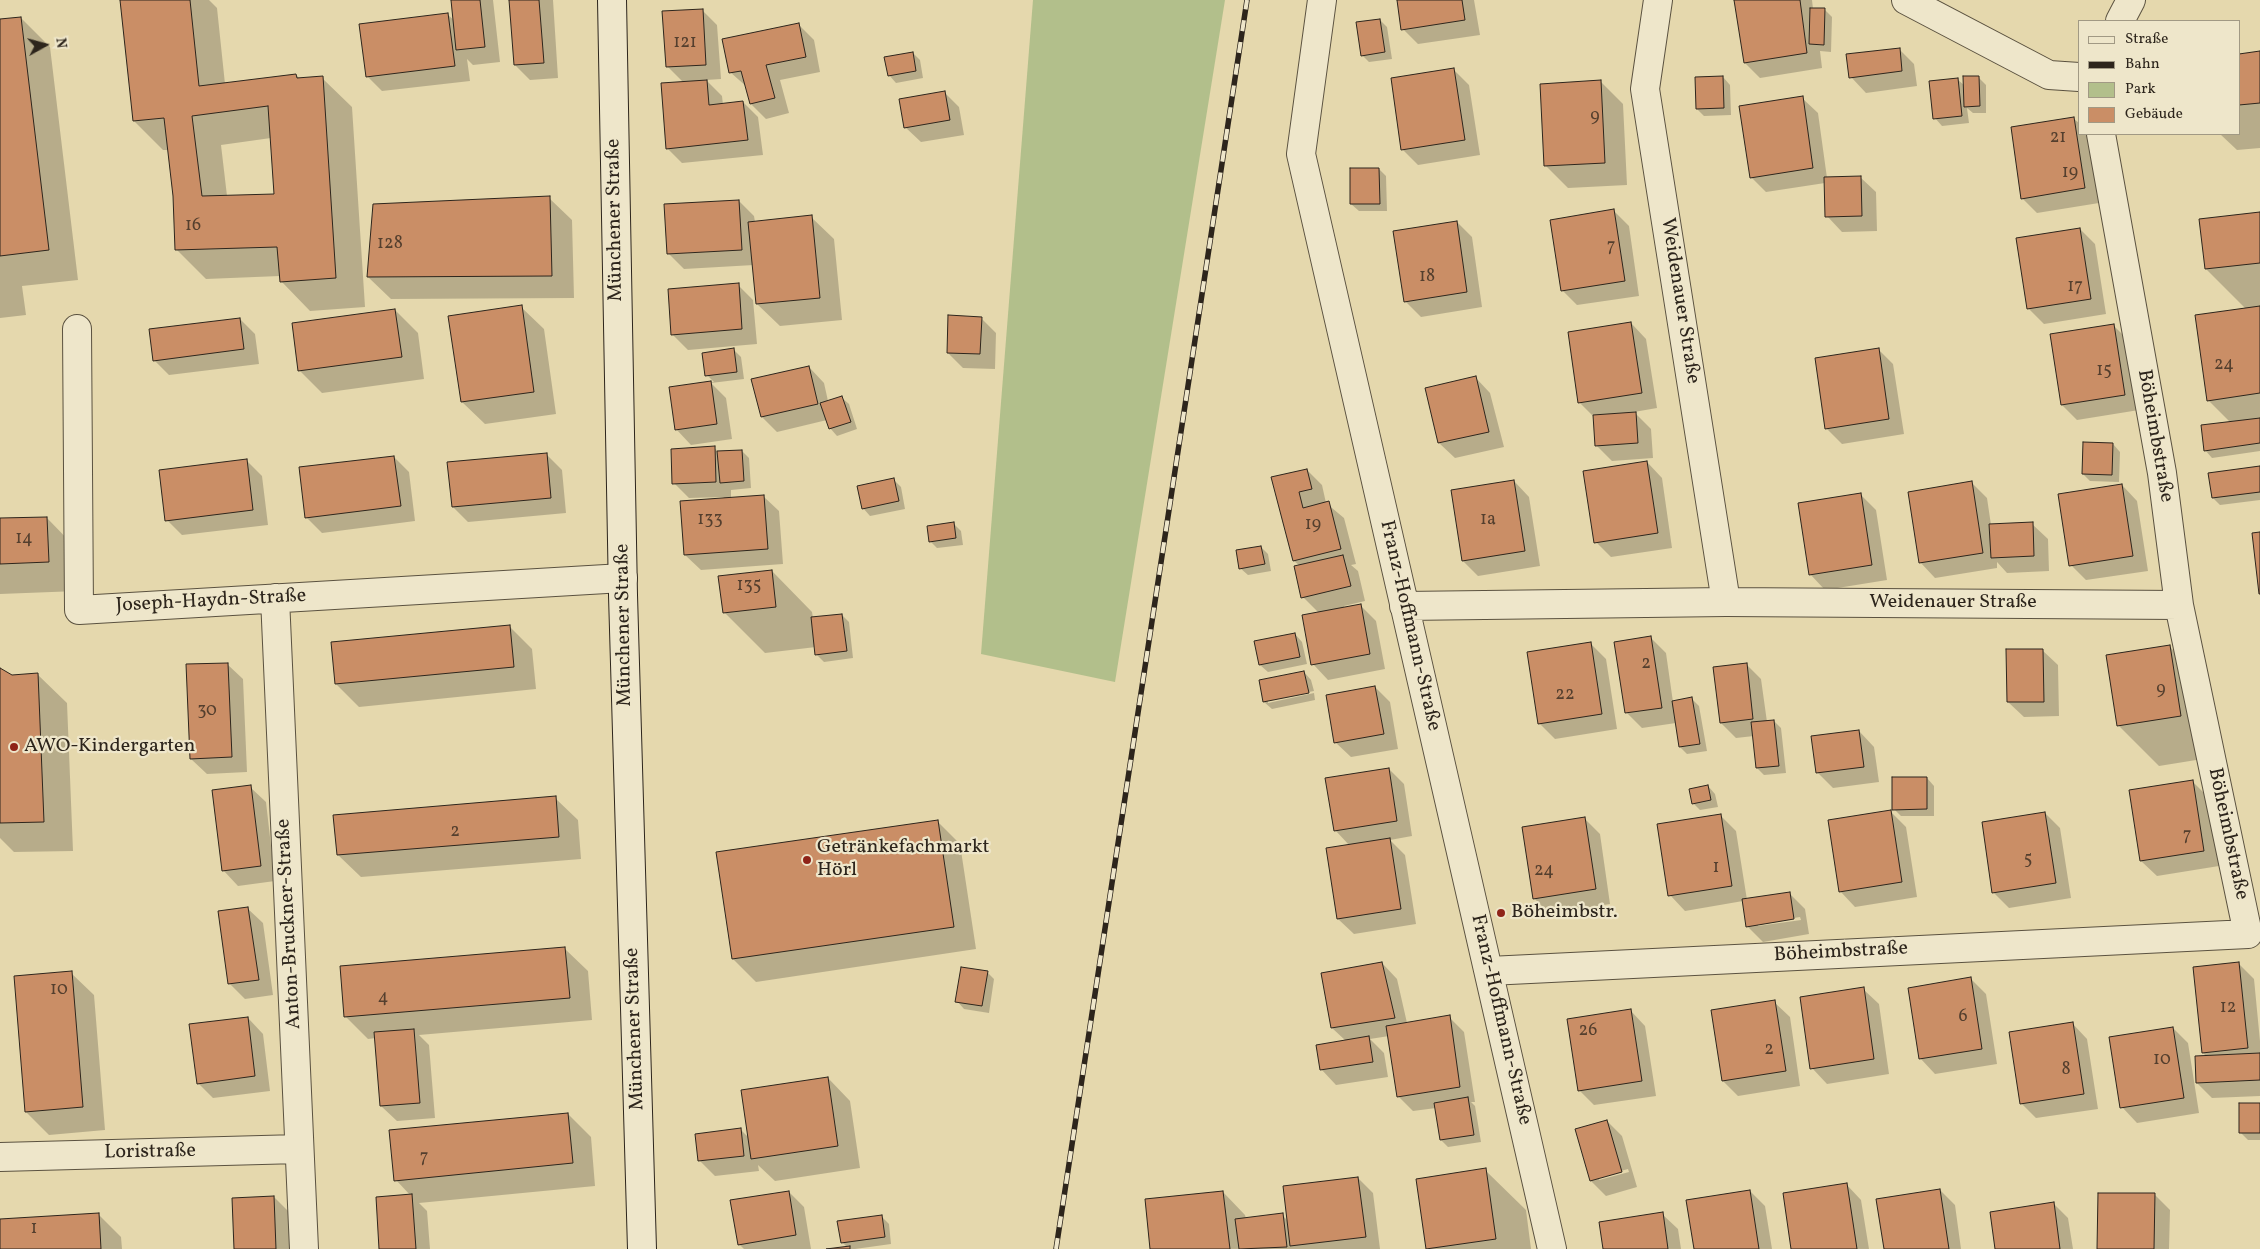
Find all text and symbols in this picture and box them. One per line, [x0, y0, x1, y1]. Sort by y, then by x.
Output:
north arrow [20, 20, 70, 70]
legend [2078, 20, 2240, 135]
text: Straße [2125, 29, 2168, 50]
house number: 121 [673, 33, 697, 55]
text: N [50, 37, 70, 49]
text: Bahn [2125, 54, 2160, 75]
text: Park [2125, 79, 2156, 100]
text: Gebäude [2125, 104, 2183, 125]
house number: 9 [1590, 107, 1600, 129]
house number: 21 [2050, 128, 2066, 150]
street label: Münchener Straße [603, 138, 629, 302]
house number: 19 [2062, 163, 2078, 185]
house number: 16 [185, 216, 201, 238]
street label: Weidenauer Straße [1654, 216, 1704, 386]
house number: 128 [377, 234, 403, 256]
house number: 7 [1607, 237, 1615, 259]
house number: 18 [1419, 267, 1435, 289]
house number: 17 [2067, 277, 2083, 299]
house number: 24 [2214, 355, 2234, 377]
house number: 15 [2096, 361, 2112, 383]
street label: Böheimbstraße [2131, 368, 2177, 504]
house number: 133 [697, 510, 723, 532]
house number: 1a [1480, 510, 1496, 532]
house number: 19 [1305, 515, 1321, 537]
street label: Franz-Hoffmann-Straße [1373, 518, 1445, 734]
house number: 14 [15, 529, 33, 551]
street label: Münchener Straße [612, 543, 638, 707]
house number: 135 [737, 576, 761, 598]
street label: Joseph-Haydn-Straße [115, 585, 307, 619]
street label: Weidenauer Straße [1869, 591, 2037, 615]
house number: 2 [1641, 654, 1651, 676]
house number: 9 [2156, 680, 2166, 702]
house number: 22 [1555, 685, 1575, 707]
house number: 30 [197, 701, 217, 723]
place label: AWO-Kindergarten [24, 735, 195, 759]
marker: AWO-Kindergarten [8, 741, 20, 753]
street label: Böheimbstraße [2201, 766, 2253, 902]
street label: Anton-Bruckner-Straße [273, 818, 307, 1030]
house number: 2 [450, 822, 460, 844]
house number: 7 [2183, 826, 2191, 848]
place label: Getränkefachmarkt Hörl [817, 836, 990, 883]
house number: 5 [2024, 850, 2032, 872]
marker: Getränkefachmarkt Hörl [801, 854, 813, 866]
house number: 1 [1713, 858, 1719, 880]
house number: 24 [1534, 861, 1554, 883]
place label: Böheimbstr. [1511, 901, 1618, 925]
marker: Böheimbstr. [1495, 907, 1507, 919]
street label: Franz-Hoffmann-Straße [1464, 912, 1536, 1128]
street label: Böheimbstraße [1773, 938, 1909, 968]
street label: Münchener Straße [621, 947, 651, 1111]
house number: 10 [50, 980, 68, 1002]
house number: 4 [378, 988, 388, 1010]
house number: 12 [2220, 998, 2236, 1020]
house number: 6 [1958, 1007, 1968, 1029]
house number: 26 [1579, 1021, 1597, 1043]
house number: 2 [1764, 1040, 1774, 1062]
house number: 10 [2153, 1050, 2171, 1072]
house number: 8 [2061, 1060, 2071, 1082]
street label: Loristraße [104, 1140, 196, 1166]
house number: 7 [420, 1148, 428, 1170]
house number: 1 [31, 1219, 37, 1241]

